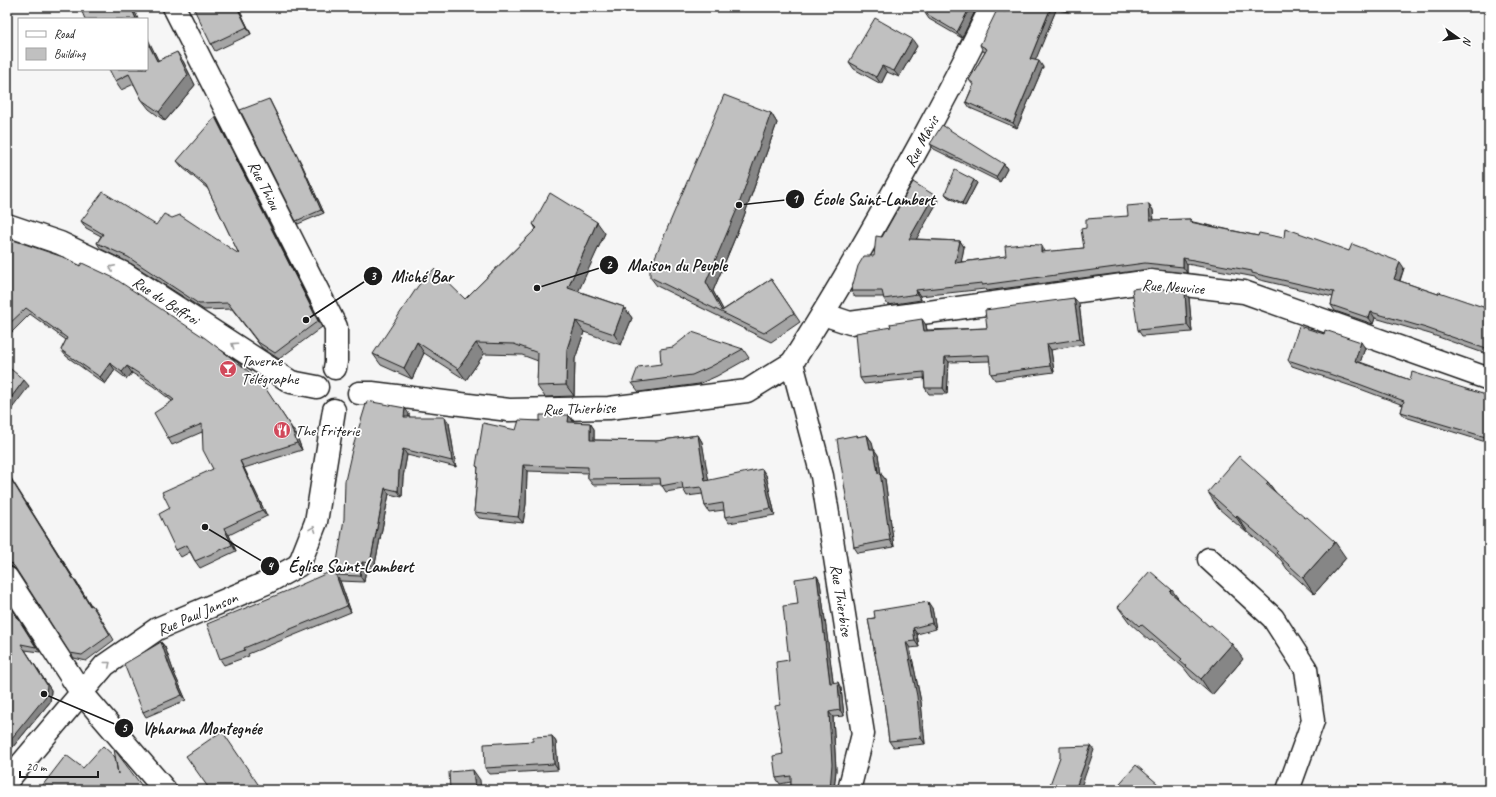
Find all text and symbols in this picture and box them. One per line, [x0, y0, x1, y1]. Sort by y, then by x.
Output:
legend [18, 18, 148, 70]
north arrow [1438, 18, 1478, 58]
text: Road [54, 26, 76, 42]
text: N [1460, 35, 1475, 48]
text: Building [54, 46, 86, 62]
street label: Rue Mâvis [900, 111, 944, 171]
street label: Rue Thiou [243, 158, 285, 214]
callout: École Saint-Lambert [785, 184, 943, 213]
text: École Saint-Lambert [813, 189, 937, 210]
text: 1 [792, 191, 799, 207]
callout: Maison du Peuple [599, 250, 734, 279]
text: Maison du Peuple [627, 255, 729, 276]
text: 2 [606, 257, 613, 273]
callout: Miché Bar [363, 261, 461, 290]
one-way arrow [109, 265, 117, 273]
text: Miché Bar [391, 266, 455, 287]
text: 3 [370, 268, 377, 284]
street label: Rue du Beffroi [129, 272, 204, 331]
street label: Rue Neuvice [1141, 275, 1207, 299]
one-way arrow [231, 343, 238, 350]
place label: Taverne Télégraphe [241, 351, 300, 389]
bar icon: Taverne Télégraphe [218, 359, 238, 379]
street label: Rue Thierbise [542, 398, 617, 420]
restaurant icon: The Friterie [272, 420, 292, 440]
place label: The Friterie [295, 421, 361, 441]
one-way arrow [309, 526, 317, 533]
callout: Église Saint-Lambert [260, 551, 421, 580]
text: Église Saint-Lambert [289, 556, 416, 577]
text: 4 [267, 558, 274, 574]
street label: Rue Thierbise [825, 563, 857, 639]
street label: Rue Paul Janson [154, 587, 241, 641]
one-way arrow [103, 662, 110, 669]
callout: Vpharma Montegnée [114, 713, 269, 742]
text: Vpharma Montegnée [142, 718, 264, 739]
text: 5 [121, 720, 128, 736]
scale bar [20, 753, 98, 779]
text: 20 m [26, 759, 48, 775]

